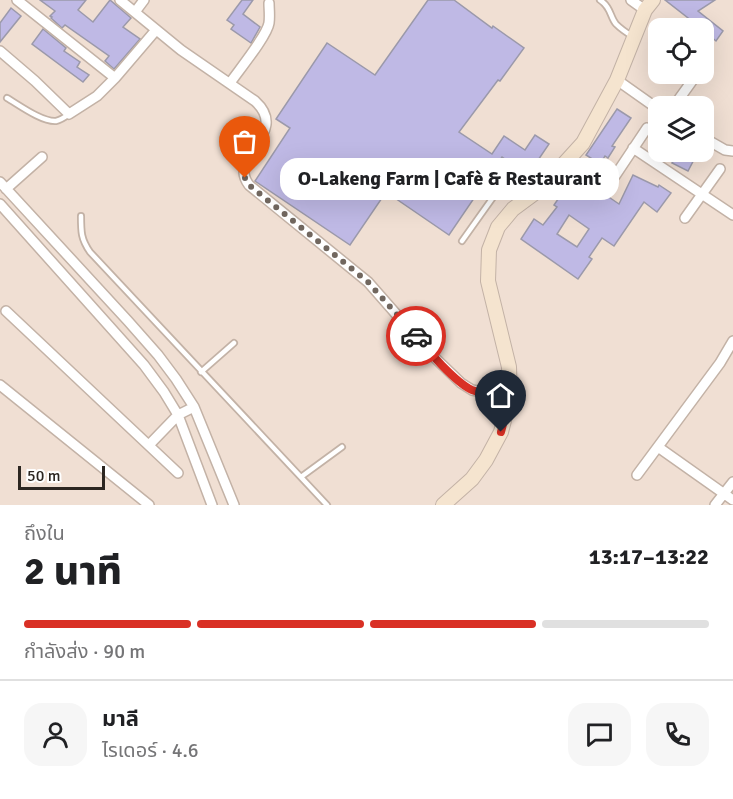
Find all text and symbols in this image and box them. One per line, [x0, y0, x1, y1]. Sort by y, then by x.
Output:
map controls [648, 18, 714, 162]
button: locate [648, 18, 714, 84]
button: layers [648, 96, 714, 162]
pin [219, 116, 270, 178]
icon: bag [228, 125, 261, 158]
callout: O-Lakeng Farm | Cafè & Restaurant [281, 157, 620, 199]
text: O-Lakeng Farm | Cafè & Restaurant [298, 166, 601, 191]
courier [386, 306, 446, 366]
icon: car [400, 320, 433, 353]
pin [475, 370, 526, 432]
icon: home [484, 379, 517, 412]
scale bar [18, 463, 105, 490]
text: 50 m [27, 466, 61, 486]
text: ถึงใน [24, 521, 65, 546]
text: 13:17–13:22 [589, 543, 709, 570]
text: 2 นาที [24, 547, 122, 595]
text: กำลังส่ง · 90 m [24, 639, 145, 664]
button: person [24, 703, 87, 766]
button: chat [568, 703, 631, 766]
button: phone [646, 703, 709, 766]
text: มาลี [102, 705, 139, 732]
text: ไรเดอร์ · 4.6 [102, 738, 199, 763]

